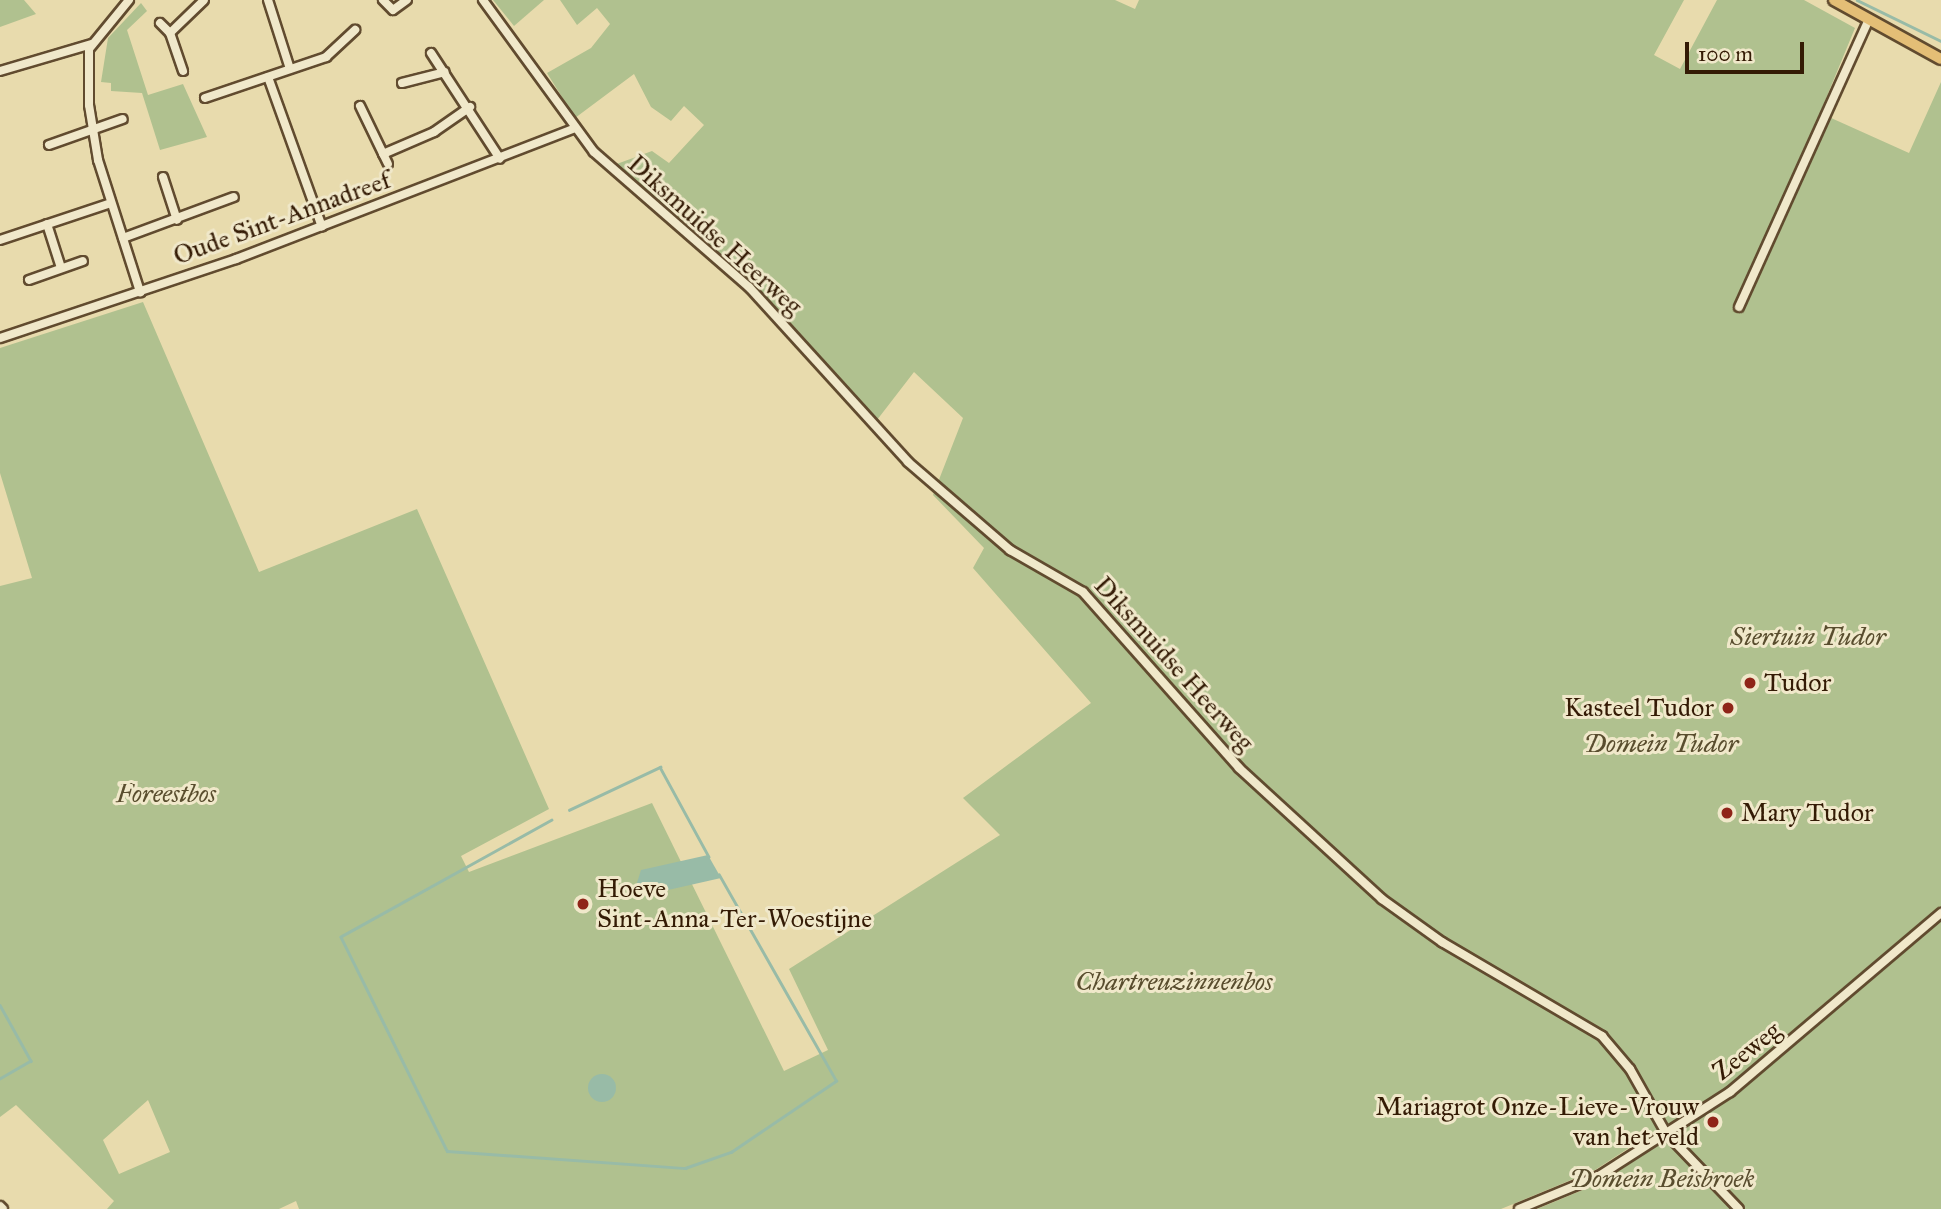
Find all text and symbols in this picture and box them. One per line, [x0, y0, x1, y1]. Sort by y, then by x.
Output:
scale bar [1689, 28, 1808, 72]
text: 100 m [1698, 41, 1753, 67]
street label: Diksmuidse Heerweg [621, 148, 809, 322]
street label: Oude Sint-Annadreef [169, 164, 395, 272]
street label: Diksmuidse Heerweg [1087, 570, 1261, 758]
park label: Siertuin Tudor [1730, 621, 1886, 653]
place label: Tudor [1764, 667, 1831, 699]
marker: Tudor [1742, 675, 1758, 691]
place label: Kasteel Tudor [1564, 692, 1714, 724]
marker: Kasteel Tudor [1720, 700, 1736, 716]
park label: Domein Tudor [1584, 728, 1738, 760]
park label: Foreestbos [116, 778, 216, 810]
place label: Mary Tudor [1741, 797, 1874, 829]
marker: Mary Tudor [1719, 805, 1735, 821]
place label: Hoeve Sint-Anna-Ter-Woestijne [597, 873, 872, 934]
marker: Hoeve Sint-Anna-Ter-Woestijne [575, 896, 591, 912]
park label: Chartreuzinnenbos [1076, 966, 1272, 998]
street label: Zeeweg [1707, 1015, 1787, 1087]
place label: Mariagrot Onze-Lieve-Vrouw van het veld [1376, 1091, 1699, 1152]
marker: Mariagrot Onze-Lieve-Vrouw van het veld [1705, 1114, 1721, 1130]
park label: Domein Beisbroek [1570, 1163, 1754, 1195]

